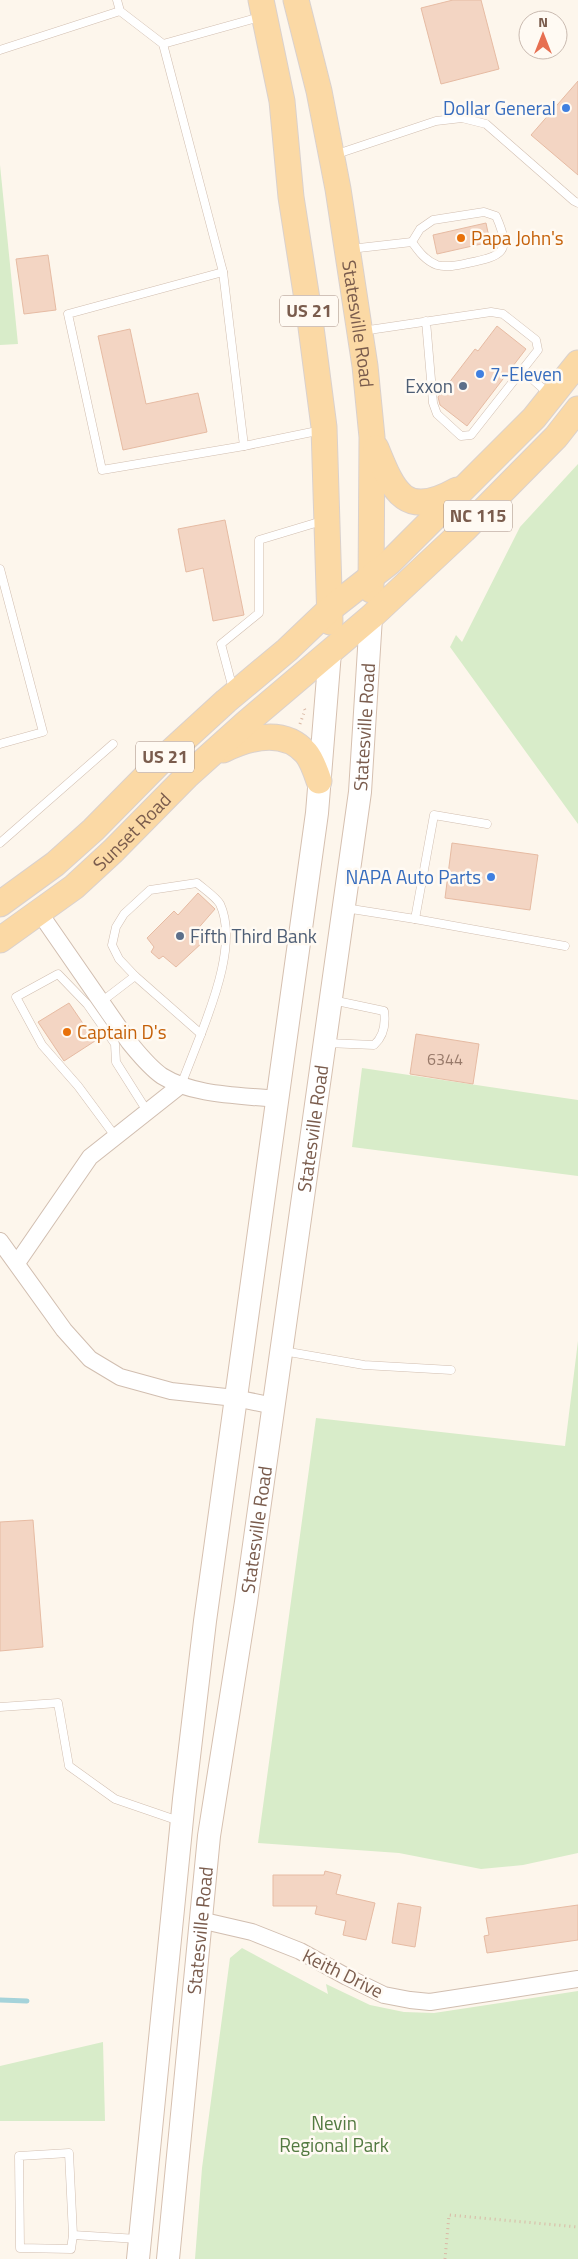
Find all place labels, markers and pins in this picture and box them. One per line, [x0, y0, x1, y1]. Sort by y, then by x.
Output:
place label: Dollar General [443, 93, 556, 122]
marker: Dollar General [560, 102, 572, 114]
place label: Papa John's [471, 223, 564, 252]
marker: Papa John's [455, 232, 467, 244]
place label: 7-Eleven [490, 359, 562, 388]
marker: 7-Eleven [474, 368, 486, 380]
place label: Exxon [405, 371, 453, 400]
marker: Exxon [457, 380, 469, 392]
place label: NAPA Auto Parts [346, 862, 481, 891]
marker: NAPA Auto Parts [485, 871, 497, 883]
place label: Fifth Third Bank [190, 921, 317, 950]
marker: Fifth Third Bank [174, 930, 186, 942]
place label: Captain D's [77, 1017, 167, 1046]
marker: Captain D's [61, 1026, 73, 1038]

